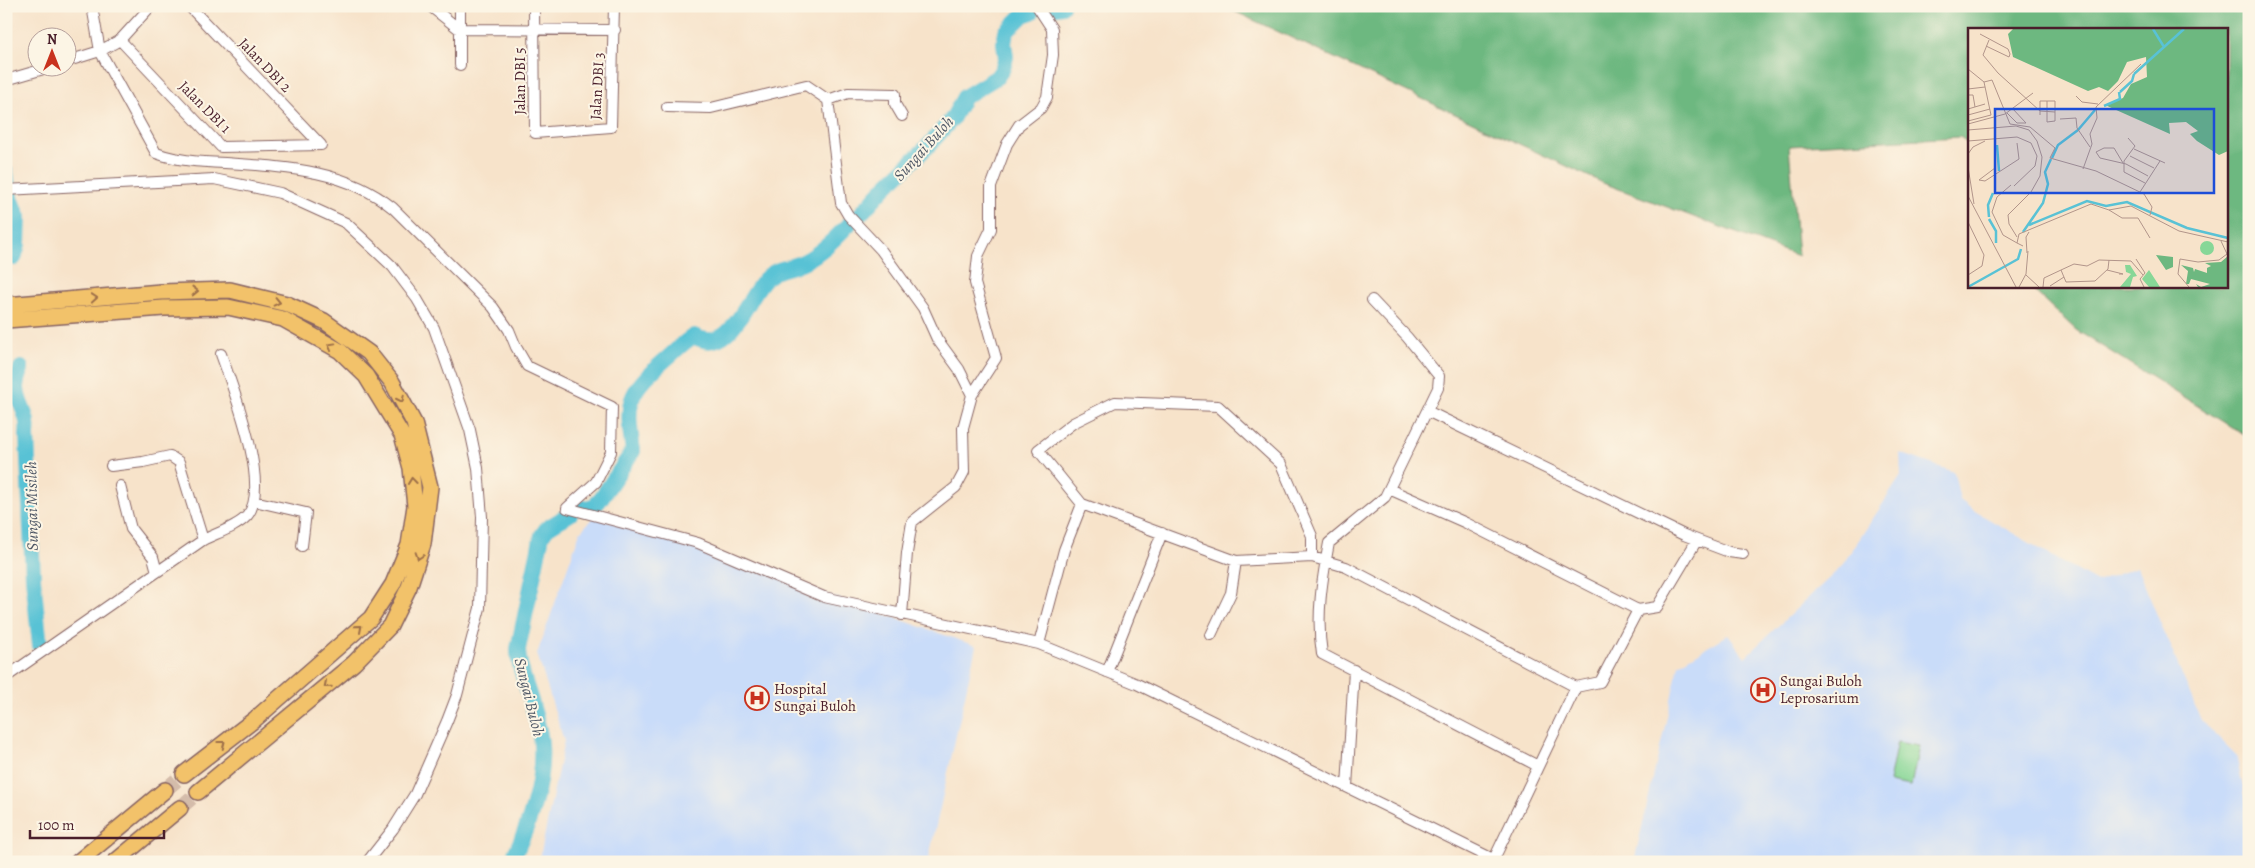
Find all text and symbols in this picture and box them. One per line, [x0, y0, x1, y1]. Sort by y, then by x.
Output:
north arrow [28, 28, 78, 78]
inset map [1968, 28, 2228, 288]
text: N [47, 30, 57, 49]
street label: Jalan DBI 2 [234, 33, 296, 97]
street label: Jalan DBI 5 [510, 47, 530, 115]
street label: Jalan DBI 3 [585, 52, 609, 120]
street label: Jalan DBI 1 [174, 76, 236, 138]
water label: Sungai Buloh [889, 111, 959, 186]
one-way arrow [192, 286, 200, 296]
one-way arrow [90, 292, 98, 303]
one-way arrow [273, 296, 282, 307]
one-way arrow [327, 342, 336, 352]
one-way arrow [395, 394, 405, 403]
water label: Sungai Misileh [20, 461, 44, 551]
one-way arrow [407, 476, 418, 484]
one-way arrow [415, 551, 425, 559]
one-way arrow [354, 624, 363, 633]
water label: Sungai Buloh [509, 656, 549, 739]
place label: Sungai Buloh Leprosarium [1780, 671, 1862, 708]
hospital icon: Sungai Buloh Leprosarium [1750, 677, 1776, 703]
one-way arrow [324, 679, 333, 687]
place label: Hospital Sungai Buloh [774, 679, 856, 716]
hospital icon: Hospital Sungai Buloh [744, 685, 770, 711]
one-way arrow [217, 741, 226, 750]
scale bar [30, 808, 164, 840]
text: 100 m [38, 815, 75, 835]

